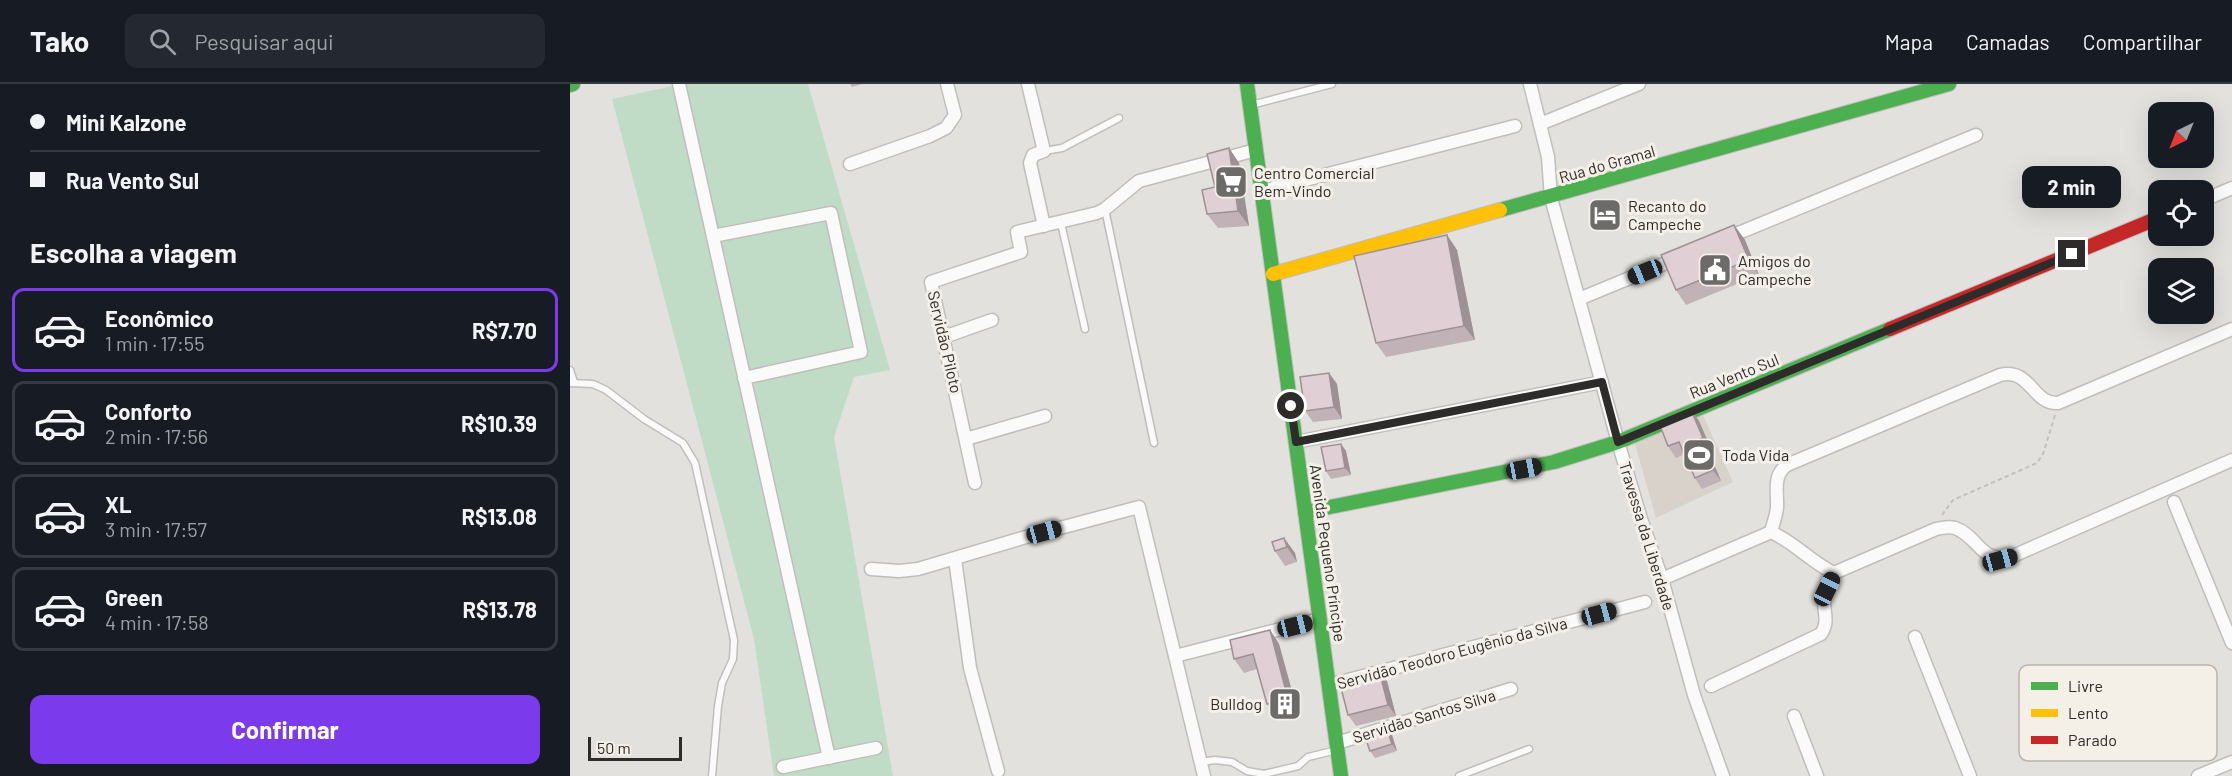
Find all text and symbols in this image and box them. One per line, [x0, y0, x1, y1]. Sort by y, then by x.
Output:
search box [125, 14, 545, 68]
text: Tako [30, 24, 89, 58]
icon: search [146, 25, 179, 58]
text: Pesquisar aqui [194, 28, 334, 54]
text: Mapa [1885, 29, 1933, 54]
text: Camadas [1966, 29, 2050, 54]
text: Compartilhar [2083, 29, 2202, 54]
north arrow [2148, 102, 2214, 168]
map controls [2148, 102, 2214, 324]
text: Mini Kalzone [66, 109, 187, 135]
street label: Rua do Gramal [1557, 141, 1657, 186]
place label: Centro Comercial Bem-Vindo [1254, 163, 1374, 200]
supermarket icon: Centro Comercial Bem-Vindo [1213, 164, 1249, 200]
text: Rua Vento Sul [66, 167, 199, 193]
callout: 2 min [2022, 167, 2122, 209]
text: 2 min [2048, 175, 2095, 199]
button: locate [2148, 180, 2214, 246]
place label: Recanto do Campeche [1628, 196, 1706, 233]
hotel icon: Recanto do Campeche [1587, 197, 1623, 233]
text: Escolha a viagem [30, 236, 237, 268]
route end [2058, 240, 2085, 267]
place label: Amigos do Campeche [1738, 251, 1812, 288]
public building icon: Amigos do Campeche [1697, 252, 1733, 288]
car [1625, 257, 1665, 287]
button: layers [2148, 258, 2214, 324]
street label: Servidão Piloto [924, 289, 967, 395]
icon: car [33, 303, 87, 357]
text: Econômico [105, 305, 214, 331]
text: R$7.70 [472, 317, 537, 343]
text: 1 min · 17:55 [105, 331, 204, 355]
street label: Rua Vento Sul [1686, 349, 1781, 402]
route start [1277, 392, 1304, 419]
icon: car [33, 396, 87, 450]
text: Conforto [105, 398, 192, 424]
text: R$10.39 [461, 410, 537, 436]
text: 2 min · 17:56 [105, 424, 208, 448]
sports icon: Toda Vida [1681, 437, 1717, 473]
place label: Toda Vida [1722, 445, 1789, 464]
car [1505, 457, 1543, 481]
street label: Travessa da Liberdade [1616, 459, 1679, 613]
street label: Avenida Pequeno Príncipe [1307, 463, 1350, 643]
icon: car [33, 489, 87, 543]
text: XL [105, 491, 131, 517]
text: R$13.08 [461, 503, 537, 529]
text: 3 min · 17:57 [105, 517, 207, 541]
car [1024, 519, 1064, 545]
car [1980, 547, 2020, 573]
car [1811, 569, 1843, 609]
icon: car [33, 582, 87, 636]
text: Green [105, 584, 163, 610]
text: R$13.78 [462, 596, 537, 622]
car [1579, 601, 1619, 627]
text: 4 min · 17:58 [105, 610, 209, 634]
car [1275, 613, 1315, 639]
street label: Servidão Teodoro Eugênio da Silva [1335, 613, 1569, 692]
legend [2019, 665, 2217, 761]
text: Livre [2068, 676, 2103, 695]
street label: Servidão Santos Silva [1350, 685, 1498, 746]
building icon: Bulldog [1267, 686, 1303, 722]
place label: Bulldog [1210, 694, 1262, 713]
button: Confirmar [30, 695, 540, 764]
text: Lento [2068, 703, 2109, 722]
text: Parado [2068, 730, 2117, 749]
scale bar [588, 734, 682, 762]
text: 50 m [597, 738, 631, 757]

